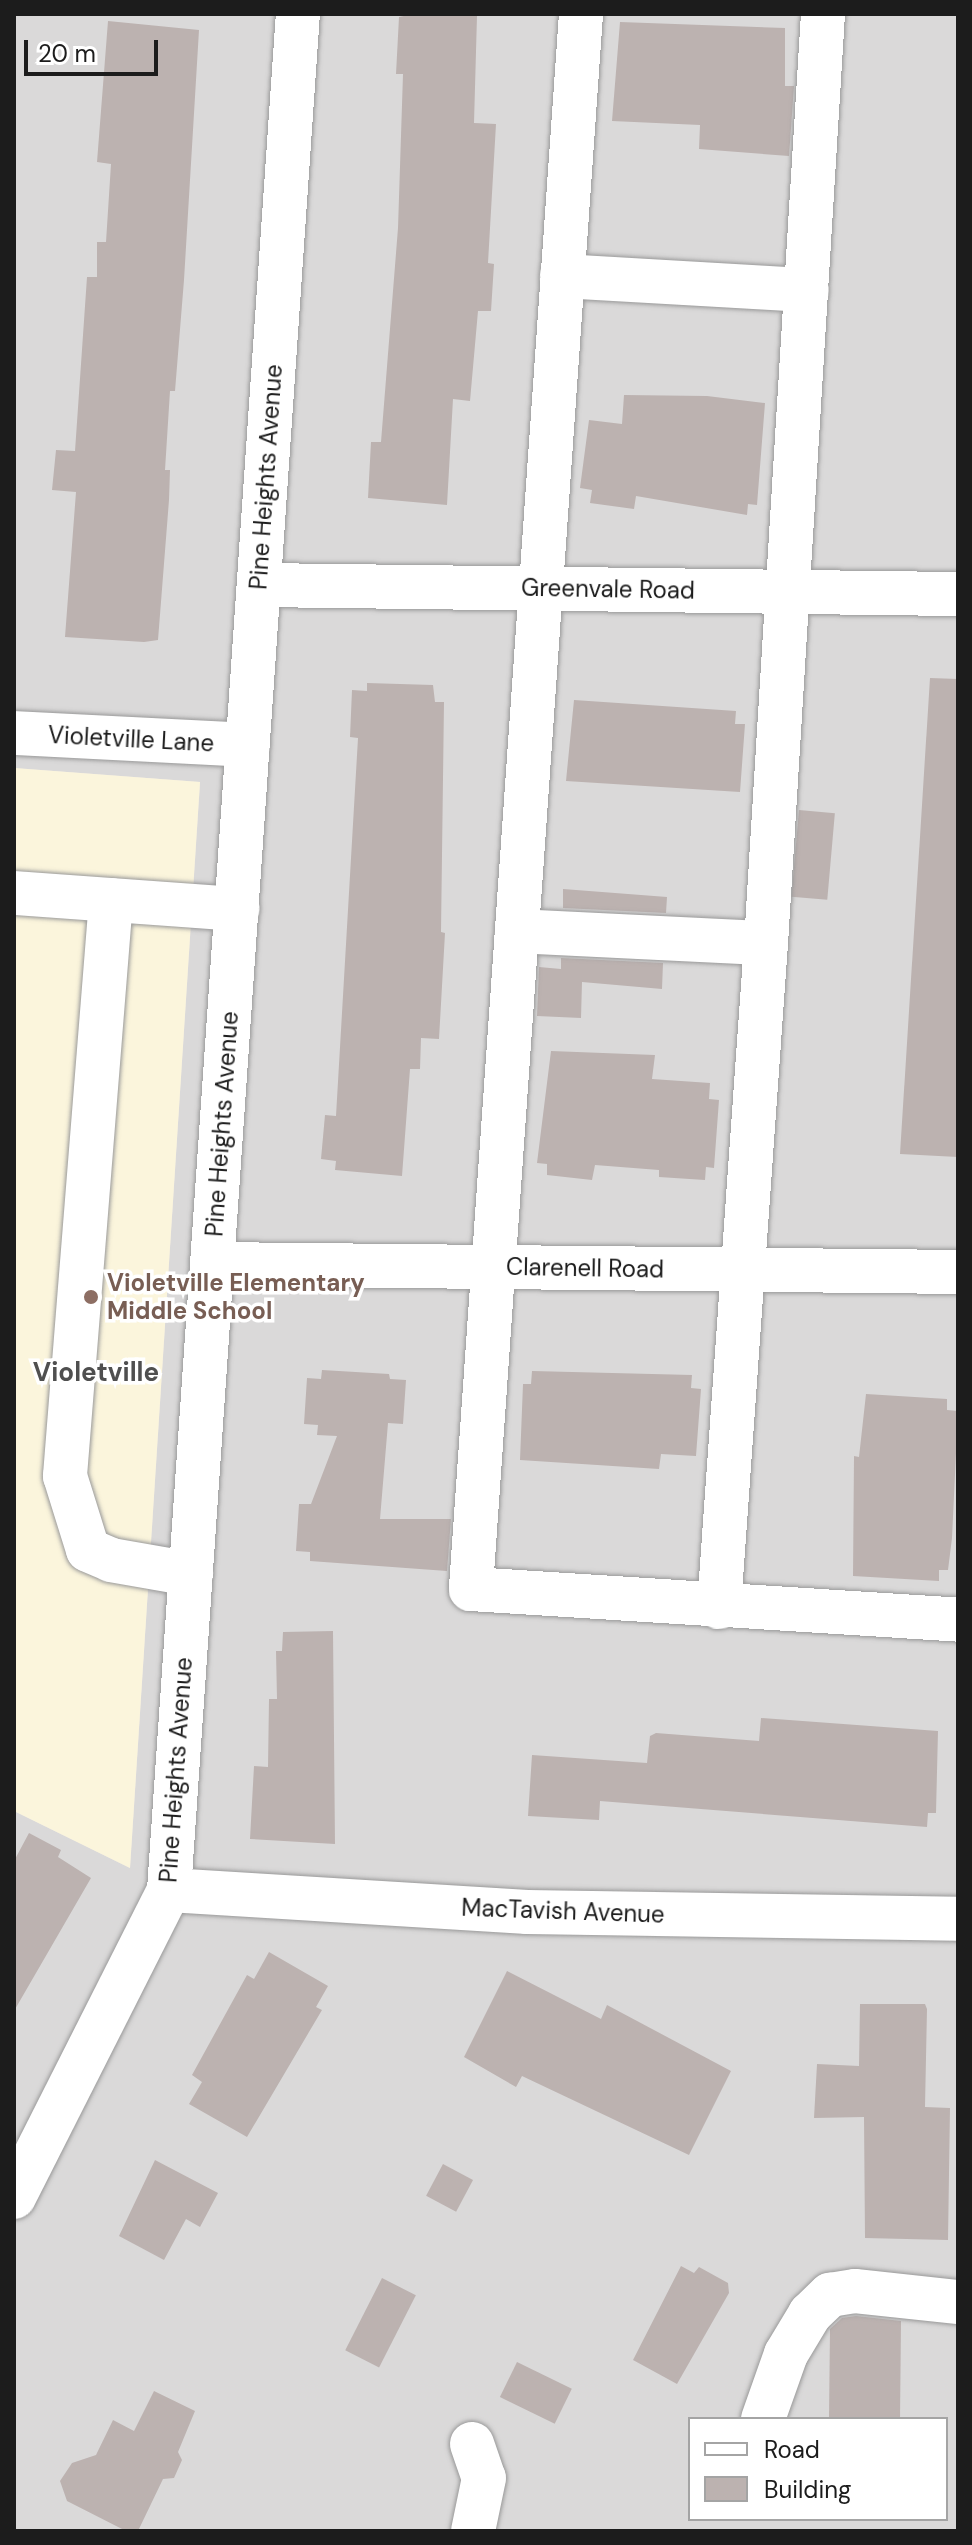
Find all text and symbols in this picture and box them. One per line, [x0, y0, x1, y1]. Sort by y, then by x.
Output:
scale bar [28, 24, 162, 74]
text: 20 m [38, 38, 96, 69]
street label: Pine Heights Avenue [244, 363, 288, 591]
street label: Greenvale Road [521, 573, 695, 605]
street label: Violetville Lane [47, 720, 215, 758]
street label: Pine Heights Avenue [200, 1010, 244, 1238]
street label: Clarenell Road [506, 1252, 664, 1284]
place label: Violetville Elementary Middle School [107, 1269, 365, 1325]
marker: Violetville Elementary Middle School [82, 1288, 100, 1306]
district label: Violetville [33, 1357, 159, 1389]
street label: Pine Heights Avenue [154, 1656, 198, 1884]
street label: MacTavish Avenue [461, 1893, 665, 1929]
legend [688, 2417, 948, 2521]
text: Road [764, 2434, 820, 2465]
text: Building [764, 2474, 851, 2505]

